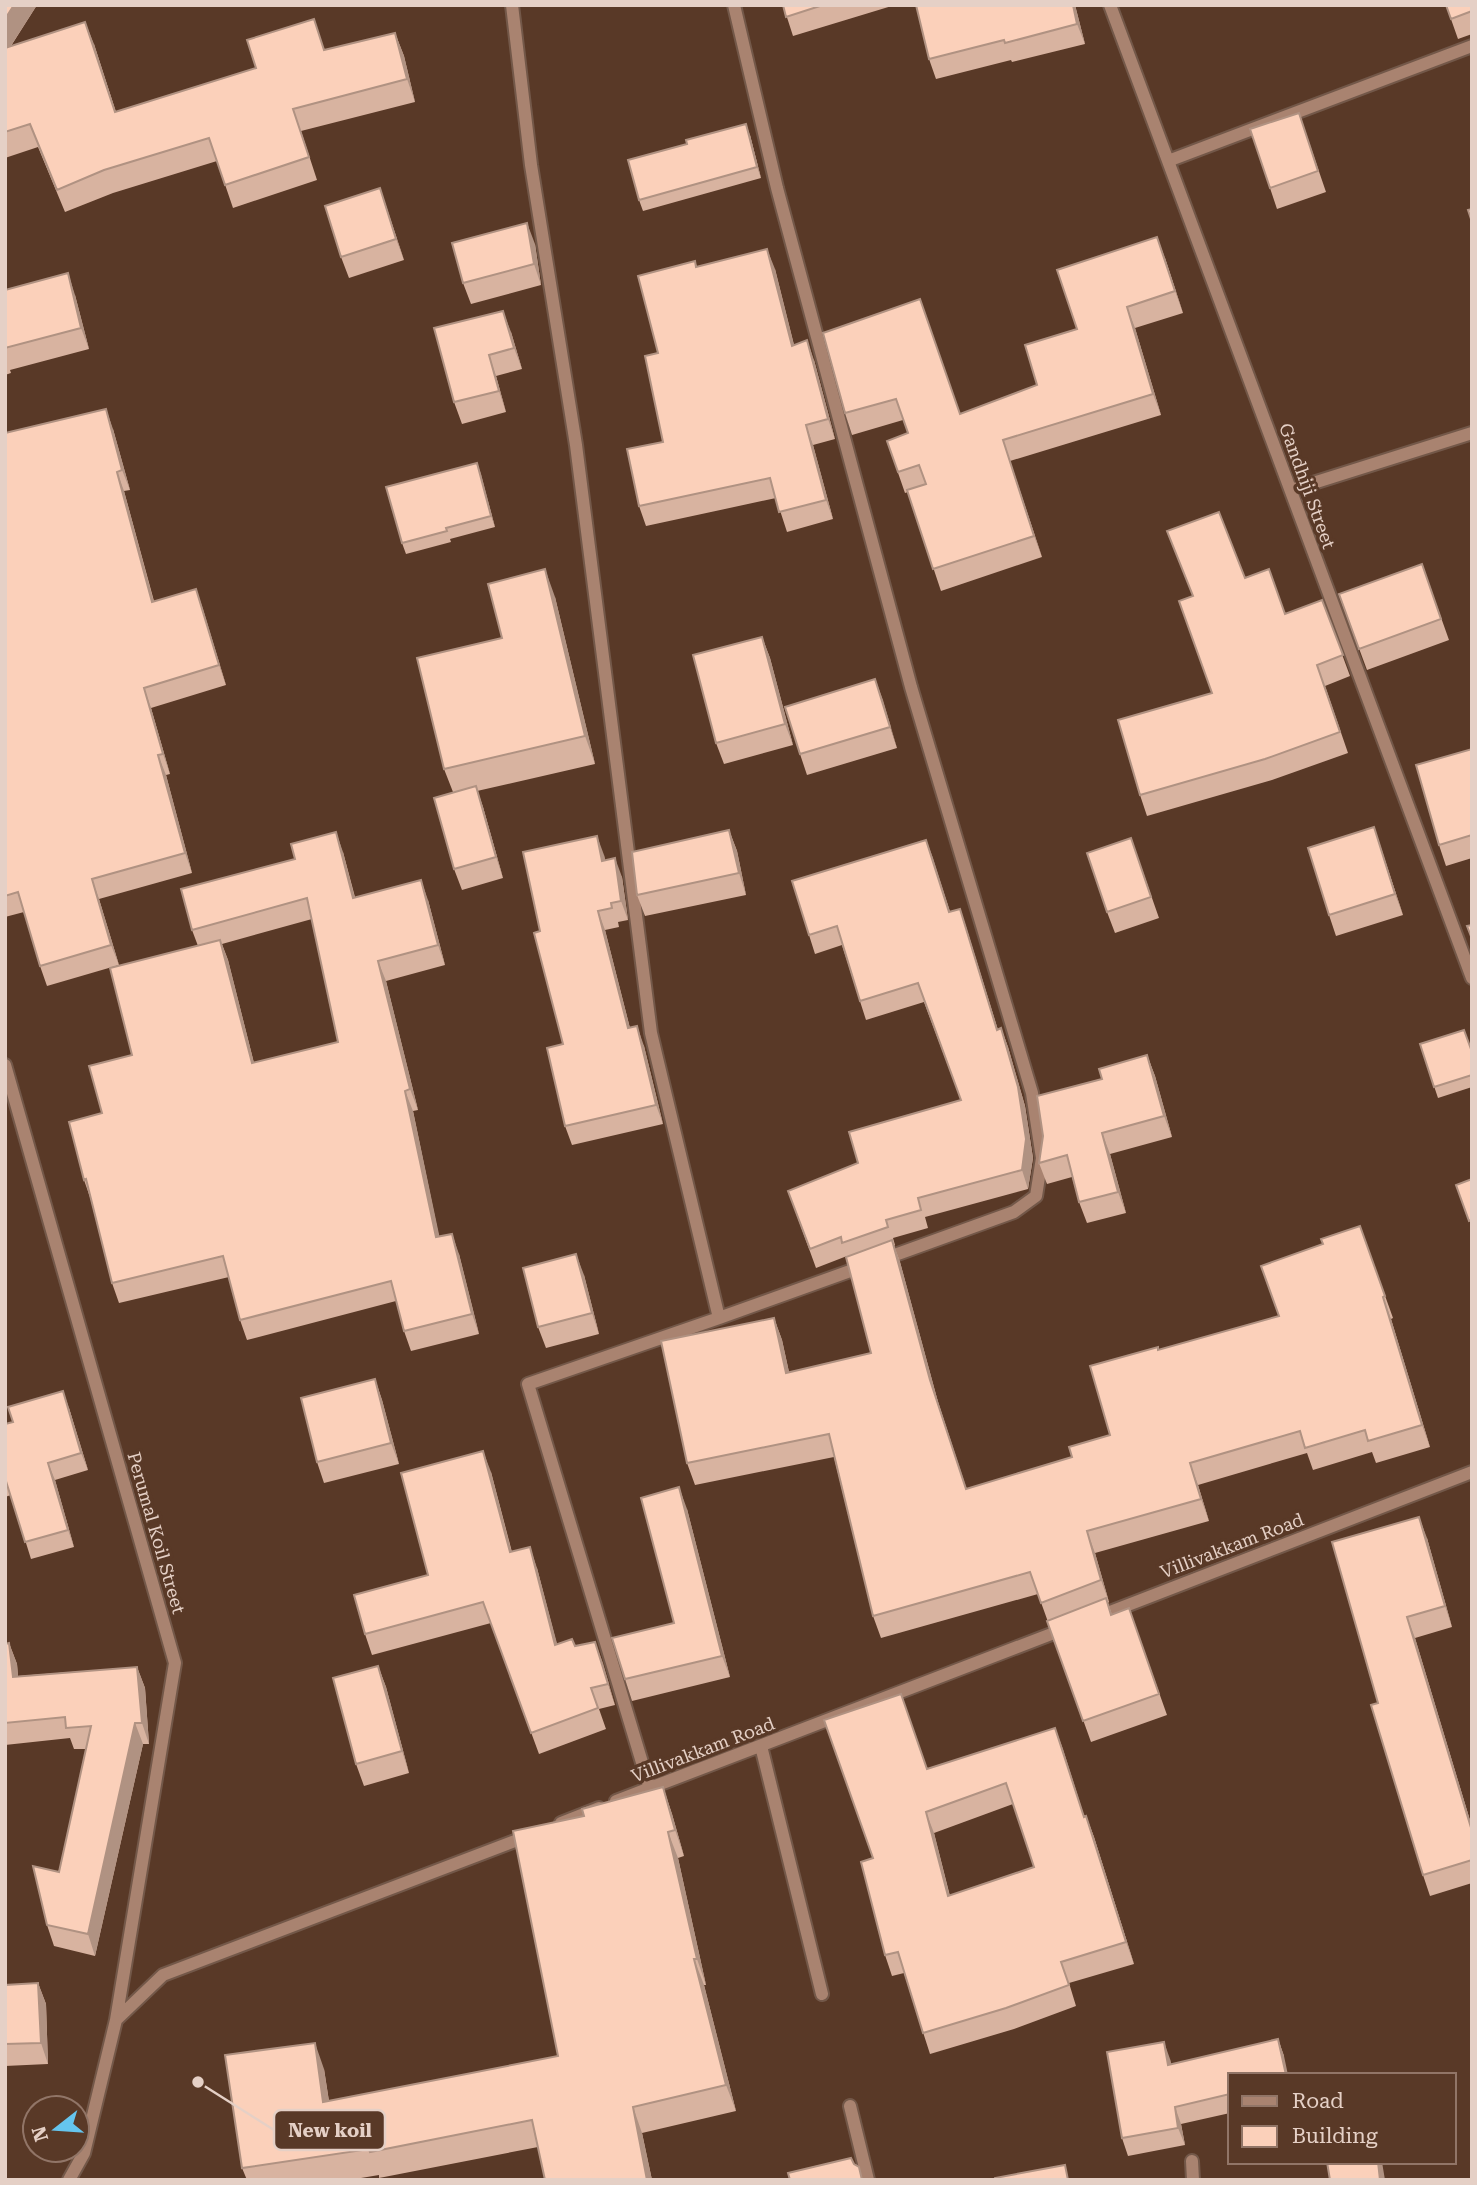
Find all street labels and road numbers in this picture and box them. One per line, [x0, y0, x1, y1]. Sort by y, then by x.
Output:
street label: Gandhiji Street [1275, 420, 1340, 552]
street label: Perumal Koil Street [123, 1450, 190, 1616]
street label: Villivakkam Road [1157, 1508, 1307, 1583]
street label: Villivakkam Road [628, 1712, 778, 1787]

